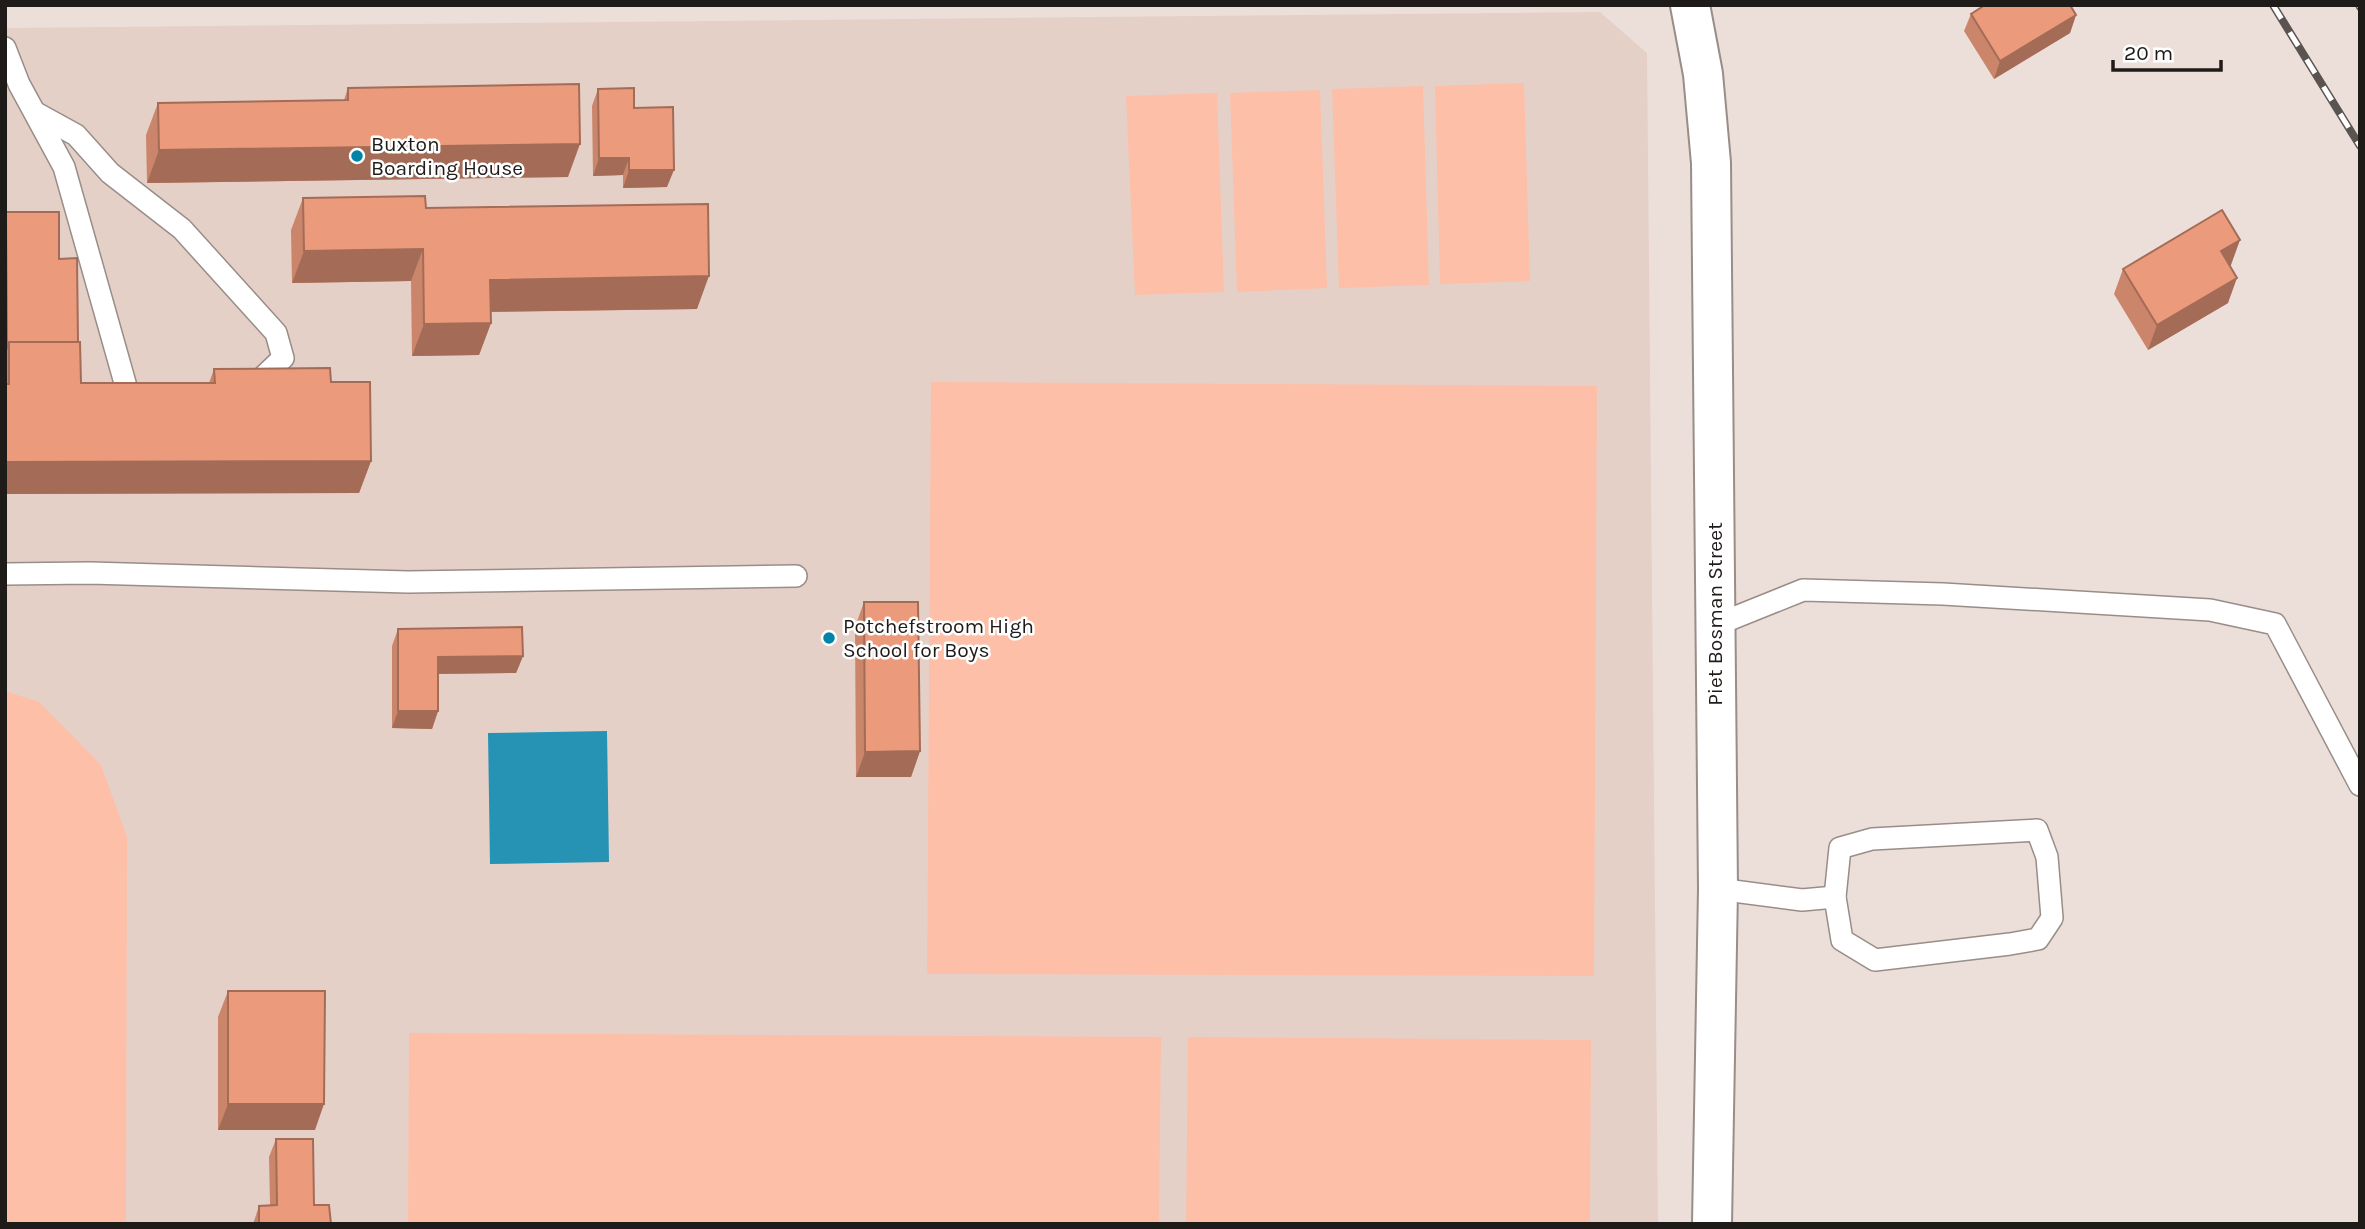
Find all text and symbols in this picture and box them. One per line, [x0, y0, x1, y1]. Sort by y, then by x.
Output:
scale bar [2113, 28, 2222, 72]
text: 20 m [2124, 41, 2173, 65]
place label: Buxton Boarding House [371, 132, 523, 180]
marker: Buxton Boarding House [349, 148, 365, 164]
street label: Piet Bosman Street [1703, 522, 1727, 706]
place label: Potchefstroom High School for Boys [843, 614, 1034, 662]
marker: Potchefstroom High School for Boys [821, 630, 837, 646]

